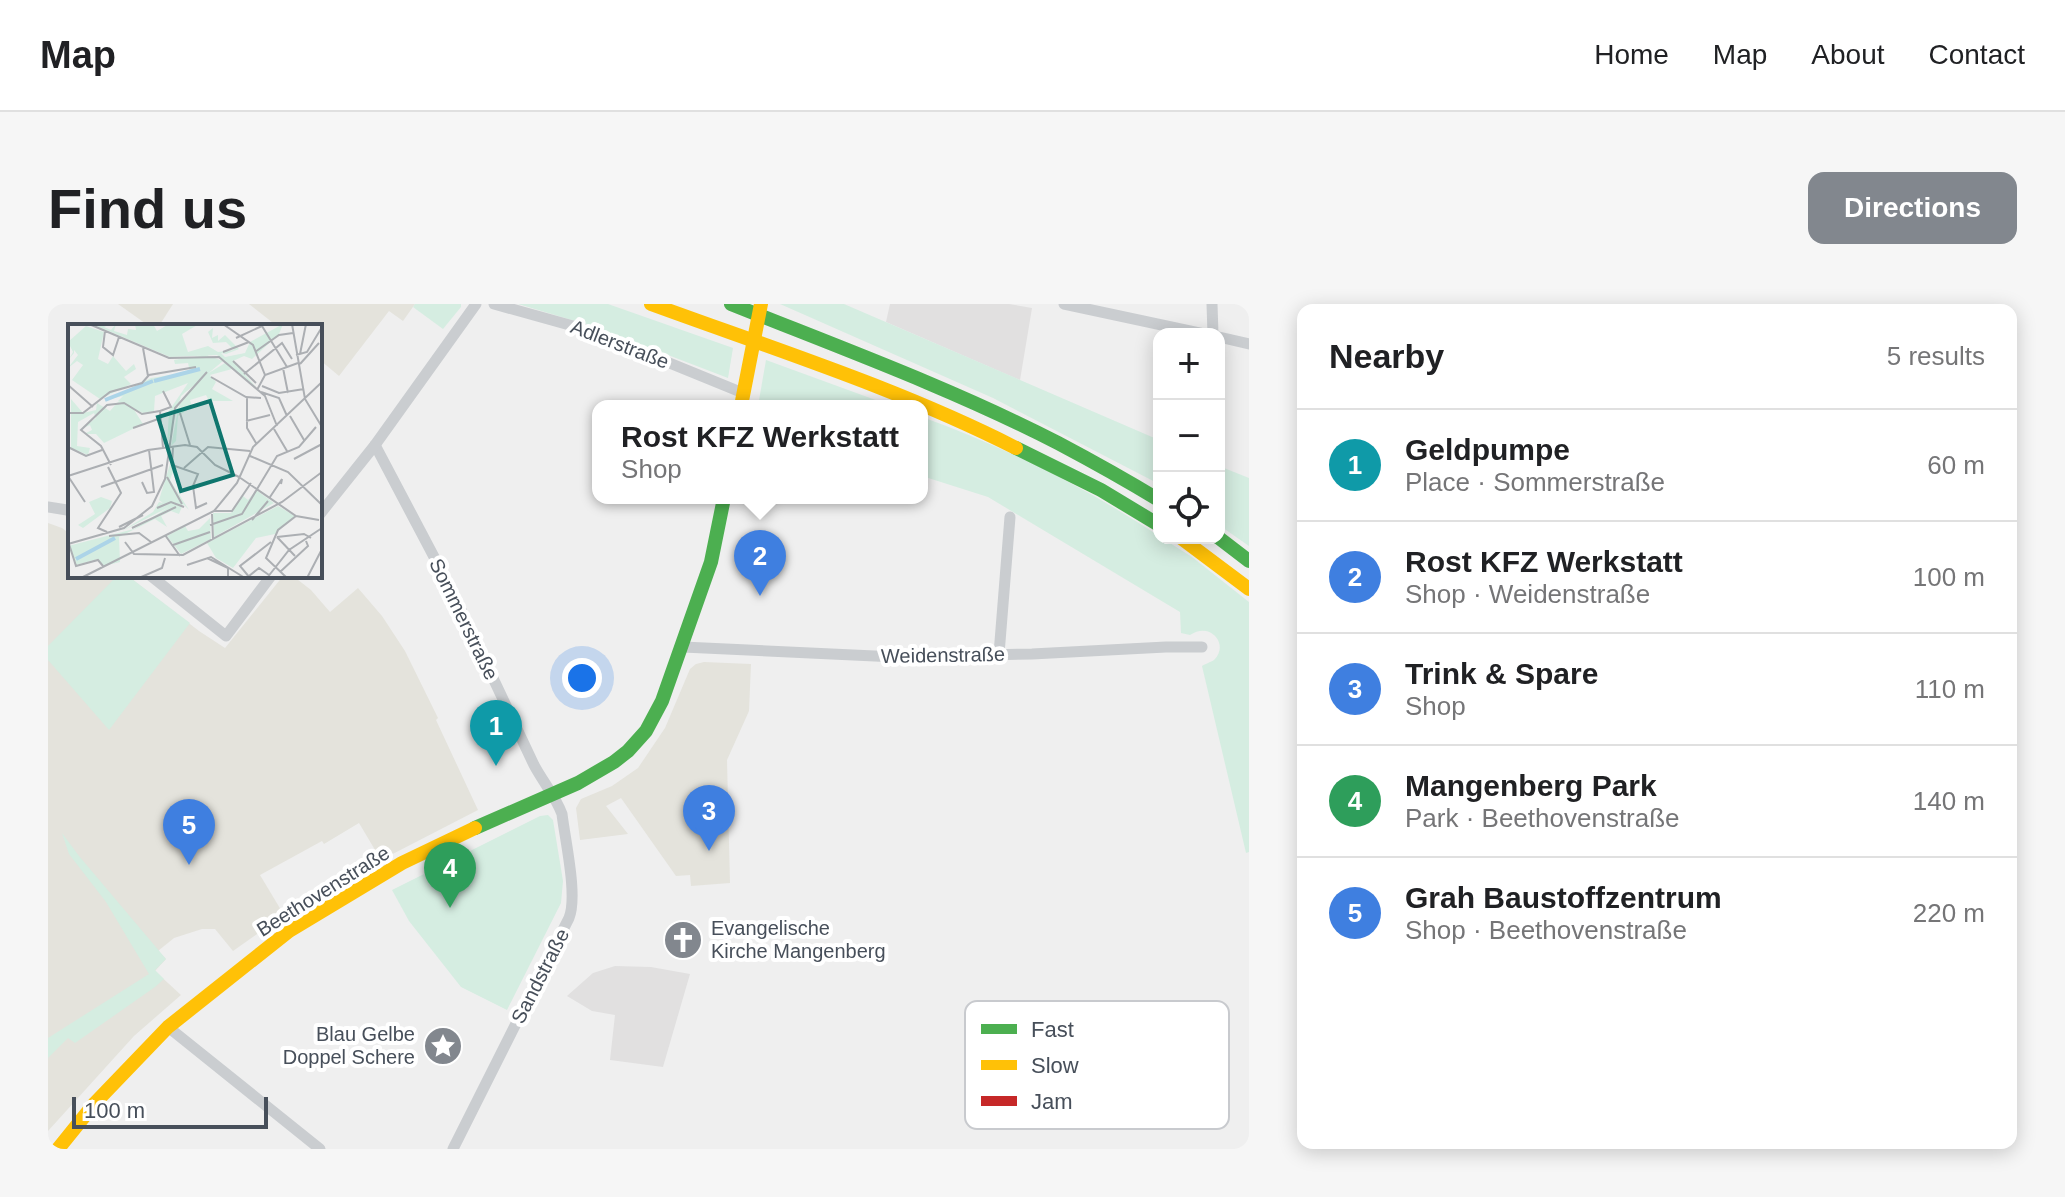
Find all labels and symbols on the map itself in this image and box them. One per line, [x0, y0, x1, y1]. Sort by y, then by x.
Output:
street label: Adlerstraße [568, 315, 672, 373]
inset map [68, 324, 322, 578]
pin: 2 [734, 530, 786, 596]
street label: Sommerstraße [425, 555, 503, 683]
street label: Weidenstraße [881, 643, 1005, 667]
your location [562, 658, 602, 698]
pin: 1 [470, 700, 522, 766]
pin: 3 [683, 785, 735, 851]
pin: 5 [163, 799, 215, 865]
street label: Beethovenstraße [253, 841, 393, 941]
pin: 4 [424, 842, 476, 908]
place label: Evangelische Kirche Mangenberg [711, 917, 886, 962]
church icon: Evangelische Kirche Mangenberg [662, 919, 704, 961]
street label: Sandstraße [507, 925, 573, 1027]
legend [965, 1001, 1229, 1129]
text: Fast [1031, 1017, 1074, 1042]
place label: Blau Gelbe Doppel Schere [283, 1023, 415, 1068]
place icon: Blau Gelbe Doppel Schere [422, 1025, 464, 1067]
text: Slow [1031, 1053, 1079, 1078]
text: Jam [1031, 1089, 1073, 1114]
scale bar [72, 1093, 268, 1129]

